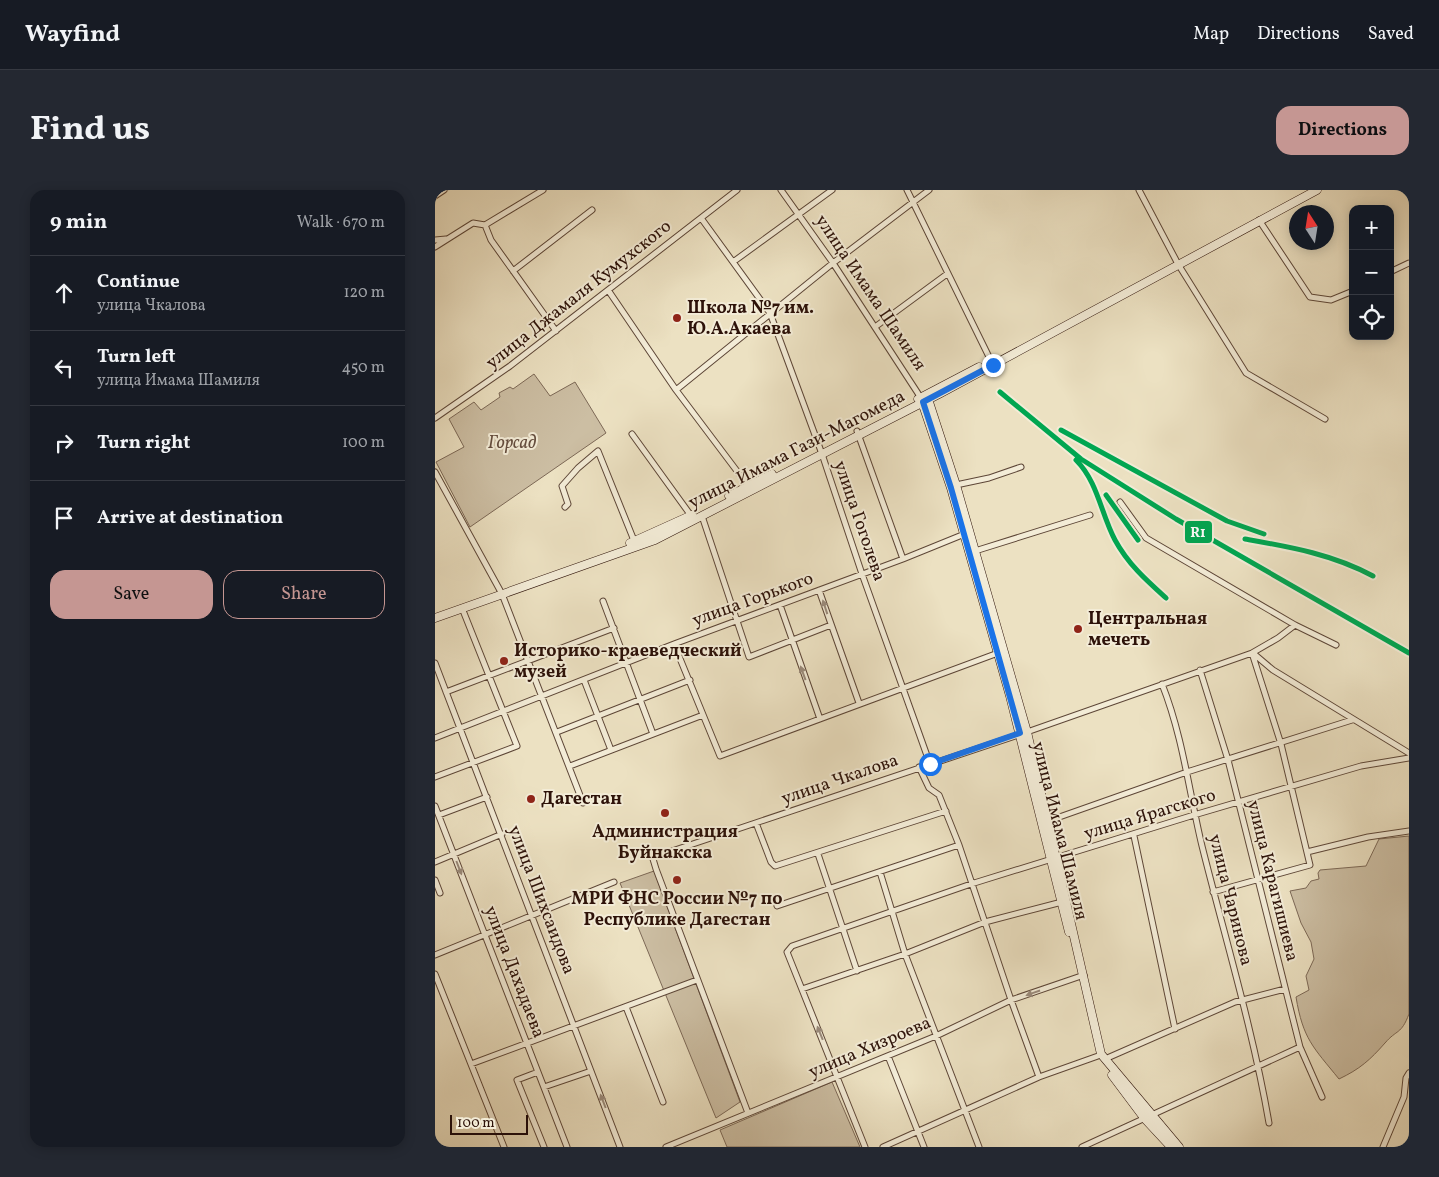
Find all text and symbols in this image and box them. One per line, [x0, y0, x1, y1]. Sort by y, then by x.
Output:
text: Wayfind [25, 18, 120, 52]
text: Map [1193, 22, 1229, 47]
text: Directions [1257, 22, 1340, 47]
text: Saved [1368, 22, 1414, 47]
text: Find us [30, 106, 150, 154]
button: Directions [1276, 106, 1409, 155]
north arrow [1289, 205, 1334, 250]
map controls [1349, 205, 1394, 340]
button: + [1349, 205, 1394, 250]
text: 9 min [50, 208, 107, 237]
street label: улица Имама Шамиля [808, 210, 932, 376]
text: Walk · 670 m [297, 212, 385, 234]
street label: улица Джамаля Кумухского [481, 215, 677, 375]
button: − [1349, 250, 1394, 295]
text: Continue [97, 269, 180, 295]
icon: ahead [50, 279, 78, 307]
text: 120 m [343, 282, 385, 304]
text: улица Чкалова [97, 295, 206, 317]
button: locate [1349, 295, 1394, 340]
place label: Школа №7 им. Ю.А.Акаева [687, 296, 814, 342]
marker: Школа №7 им. Ю.А.Акаева [671, 312, 683, 324]
text: Turn left [97, 344, 176, 370]
icon: left [50, 354, 78, 382]
route end [982, 354, 1005, 377]
text: 450 m [342, 357, 385, 379]
text: улица Имама Шамиля [97, 370, 260, 392]
street label: улица Имама Гази-Магомеда [684, 384, 910, 516]
icon: right [50, 429, 78, 457]
text: Turn right [97, 430, 190, 456]
park label: Горсад [488, 431, 537, 456]
text: 100 m [342, 432, 385, 454]
street label: улица Гоголева [827, 457, 891, 585]
icon: arrive [50, 504, 78, 532]
text: Arrive at destination [97, 505, 283, 531]
line badge: R1 [1184, 520, 1213, 544]
text: R1 [1190, 524, 1206, 543]
street label: улица Горького [689, 566, 817, 634]
button: Save [50, 570, 213, 619]
button: Share [223, 570, 385, 619]
one-way arrow [821, 599, 829, 614]
place label: Центральная мечеть [1088, 607, 1207, 653]
marker: Центральная мечеть [1072, 623, 1084, 635]
place label: Историко-краеведческий музей [514, 639, 742, 685]
marker: Историко-краеведческий музей [498, 655, 510, 667]
one-way arrow [799, 665, 806, 680]
street label: улица Имама Шамиля [1025, 739, 1093, 923]
street label: улица Чкалова [778, 748, 902, 812]
route start [919, 753, 942, 776]
street label: улица Ярагского [1081, 783, 1219, 847]
place label: Дагестан [541, 787, 622, 812]
marker: Дагестан [525, 793, 537, 805]
street label: улица Карагишиева [1240, 798, 1304, 964]
marker: Администрация Буйнакска [659, 807, 671, 819]
place label: Администрация Буйнакска [592, 820, 738, 866]
street label: улица Шихсаидова [501, 822, 581, 978]
street label: улица Чаринова [1202, 832, 1258, 968]
one-way arrow [455, 861, 463, 876]
marker: МРИ ФНС России №7 по Республике Дагестан [671, 874, 683, 886]
place label: МРИ ФНС России №7 по Республике Дагестан [571, 887, 783, 933]
street label: улица Дахадаева [477, 902, 551, 1042]
one-way arrow [1026, 990, 1041, 997]
street label: улица Хизроева [805, 1011, 935, 1085]
one-way arrow [815, 1026, 823, 1040]
one-way arrow [599, 1094, 606, 1109]
scale bar [450, 1112, 527, 1135]
text: 100 m [457, 1114, 495, 1133]

